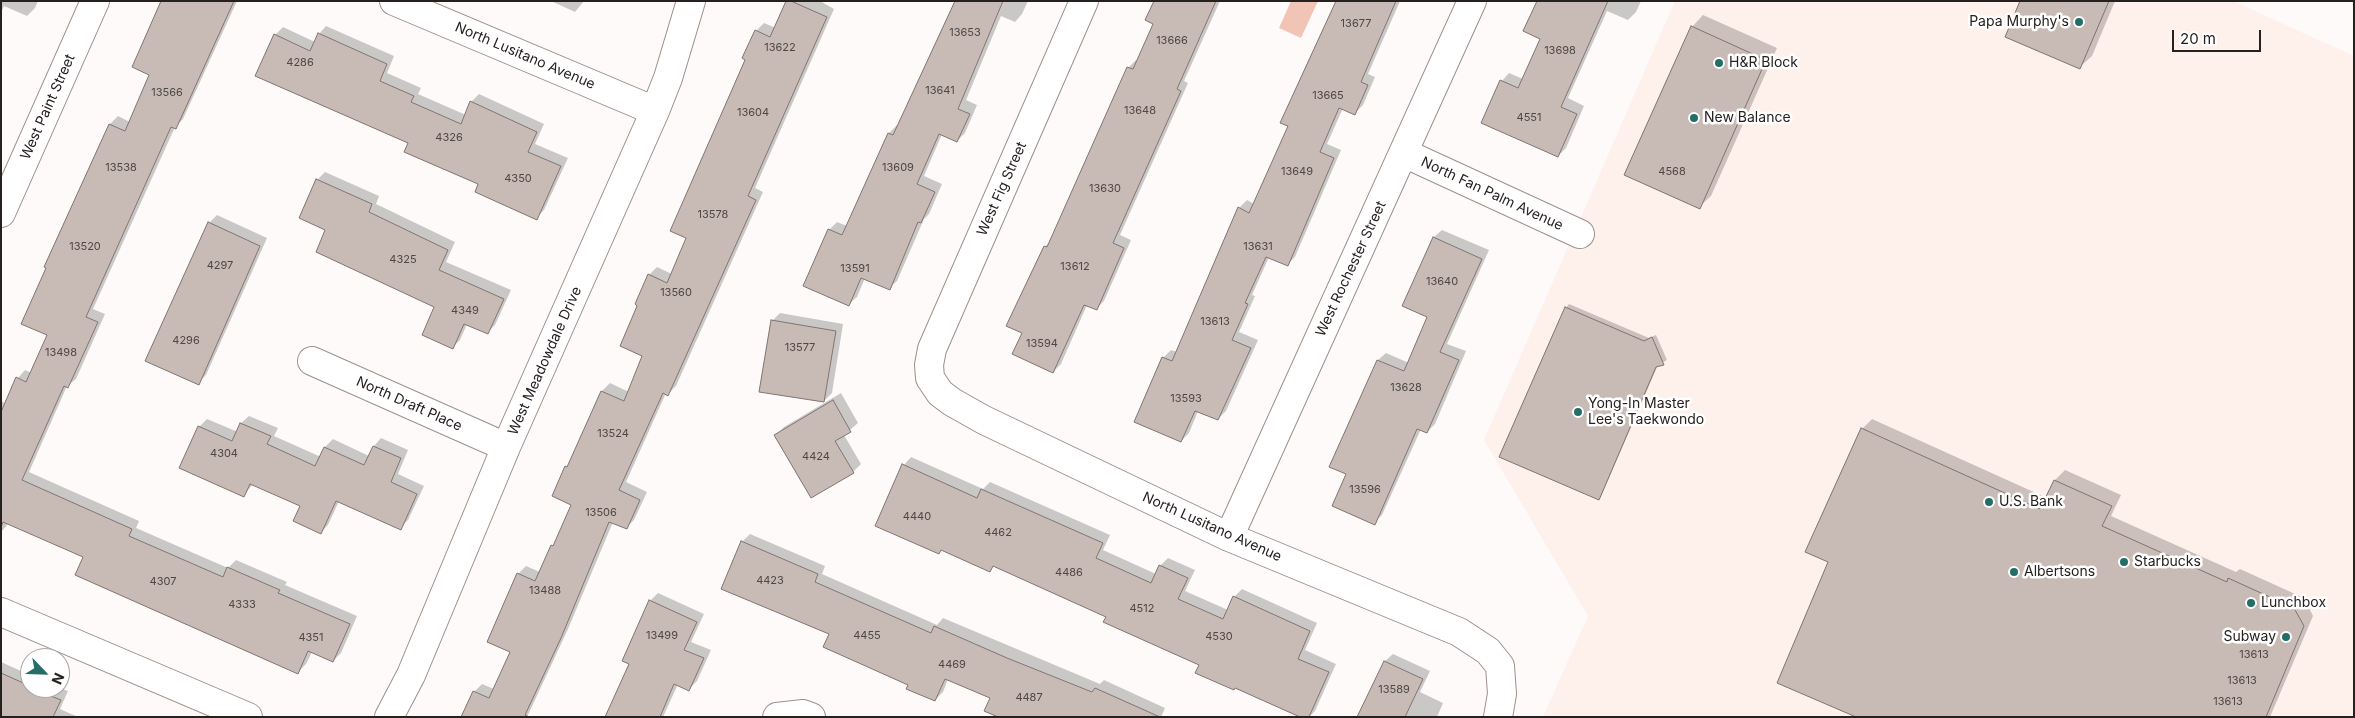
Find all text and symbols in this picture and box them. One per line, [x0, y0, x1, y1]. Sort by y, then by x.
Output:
place label: Papa Murphy's [1969, 14, 2069, 30]
marker: Papa Murphy's [2073, 16, 2085, 28]
house number: 13677 [1341, 17, 1371, 31]
street label: North Lusitano Avenue [452, 19, 598, 93]
scale bar [2175, 20, 2264, 52]
house number: 13653 [949, 26, 981, 40]
text: 20 m [2180, 29, 2216, 48]
house number: 13666 [1156, 34, 1188, 48]
house number: 13622 [764, 41, 796, 55]
house number: 13698 [1544, 44, 1576, 58]
street label: West Paint Street [17, 52, 79, 162]
place label: H&R Block [1729, 55, 1798, 71]
house number: 4286 [286, 56, 314, 70]
marker: H&R Block [1713, 57, 1725, 69]
house number: 13641 [925, 84, 955, 98]
house number: 13566 [151, 86, 183, 100]
house number: 13665 [1312, 89, 1344, 103]
house number: 13648 [1124, 104, 1156, 118]
house number: 13604 [737, 106, 769, 120]
place label: New Balance [1704, 110, 1791, 126]
house number: 4551 [1517, 111, 1541, 125]
marker: New Balance [1688, 112, 1700, 124]
house number: 4326 [435, 131, 463, 145]
street label: West Fig Street [974, 140, 1030, 238]
street label: North Fan Palm Avenue [1418, 154, 1566, 234]
house number: 13538 [105, 161, 137, 175]
house number: 13609 [882, 161, 914, 175]
house number: 13649 [1281, 165, 1313, 179]
house number: 4568 [1658, 165, 1686, 179]
house number: 4350 [504, 172, 532, 186]
house number: 13630 [1089, 182, 1121, 196]
street label: West Rochester Street [1312, 199, 1390, 339]
house number: 13578 [698, 208, 728, 222]
house number: 13520 [69, 240, 101, 254]
house number: 13631 [1243, 240, 1273, 254]
house number: 4325 [389, 253, 417, 267]
house number: 4297 [207, 259, 233, 273]
house number: 13612 [1060, 260, 1090, 274]
house number: 13591 [840, 262, 870, 276]
house number: 13640 [1426, 275, 1458, 289]
street label: West Meadowdale Drive [505, 284, 585, 438]
house number: 13560 [660, 286, 692, 300]
house number: 4349 [451, 304, 479, 318]
house number: 13613 [1200, 315, 1230, 329]
house number: 4296 [172, 334, 200, 348]
house number: 13594 [1026, 337, 1058, 351]
house number: 13577 [785, 341, 815, 355]
house number: 13498 [45, 346, 77, 360]
street label: North Draft Place [353, 373, 465, 435]
house number: 13628 [1390, 381, 1422, 395]
house number: 13593 [1170, 392, 1202, 406]
place label: Yong-In Master Lee's Taekwondo [1588, 396, 1704, 428]
marker: Yong-In Master Lee's Taekwondo [1572, 406, 1584, 418]
house number: 13524 [597, 427, 629, 441]
house number: 4304 [210, 447, 238, 461]
house number: 4424 [802, 450, 830, 464]
house number: 13596 [1349, 483, 1381, 497]
street label: North Lusitano Avenue [1140, 489, 1284, 565]
place label: U.S. Bank [1999, 494, 2063, 510]
marker: U.S. Bank [1983, 496, 1995, 508]
house number: 13506 [585, 506, 617, 520]
house number: 4440 [903, 510, 931, 524]
house number: 4462 [984, 526, 1012, 540]
place label: Starbucks [2134, 554, 2201, 570]
marker: Starbucks [2118, 556, 2130, 568]
place label: Albertsons [2024, 564, 2095, 580]
house number: 4486 [1055, 566, 1083, 580]
marker: Albertsons [2008, 566, 2020, 578]
house number: 4423 [756, 574, 784, 588]
house number: 4307 [150, 575, 176, 589]
house number: 13488 [529, 584, 561, 598]
place label: Lunchbox [2261, 595, 2326, 611]
marker: Lunchbox [2245, 597, 2257, 609]
house number: 4333 [228, 598, 256, 612]
house number: 4512 [1130, 602, 1154, 616]
house number: 13499 [646, 629, 678, 643]
house number: 4455 [853, 629, 881, 643]
place label: Subway [2223, 629, 2276, 645]
house number: 4530 [1205, 630, 1233, 644]
house number: 4351 [298, 631, 324, 645]
marker: Subway [2280, 631, 2292, 643]
north arrow [20, 648, 70, 698]
house number: 13613 [2239, 648, 2269, 662]
house number: 4469 [938, 658, 966, 672]
text: N [48, 671, 68, 687]
house number: 13613 [2227, 674, 2257, 688]
house number: 13589 [1378, 683, 1410, 697]
house number: 4487 [1015, 691, 1043, 705]
house number: 13613 [2213, 695, 2243, 709]

